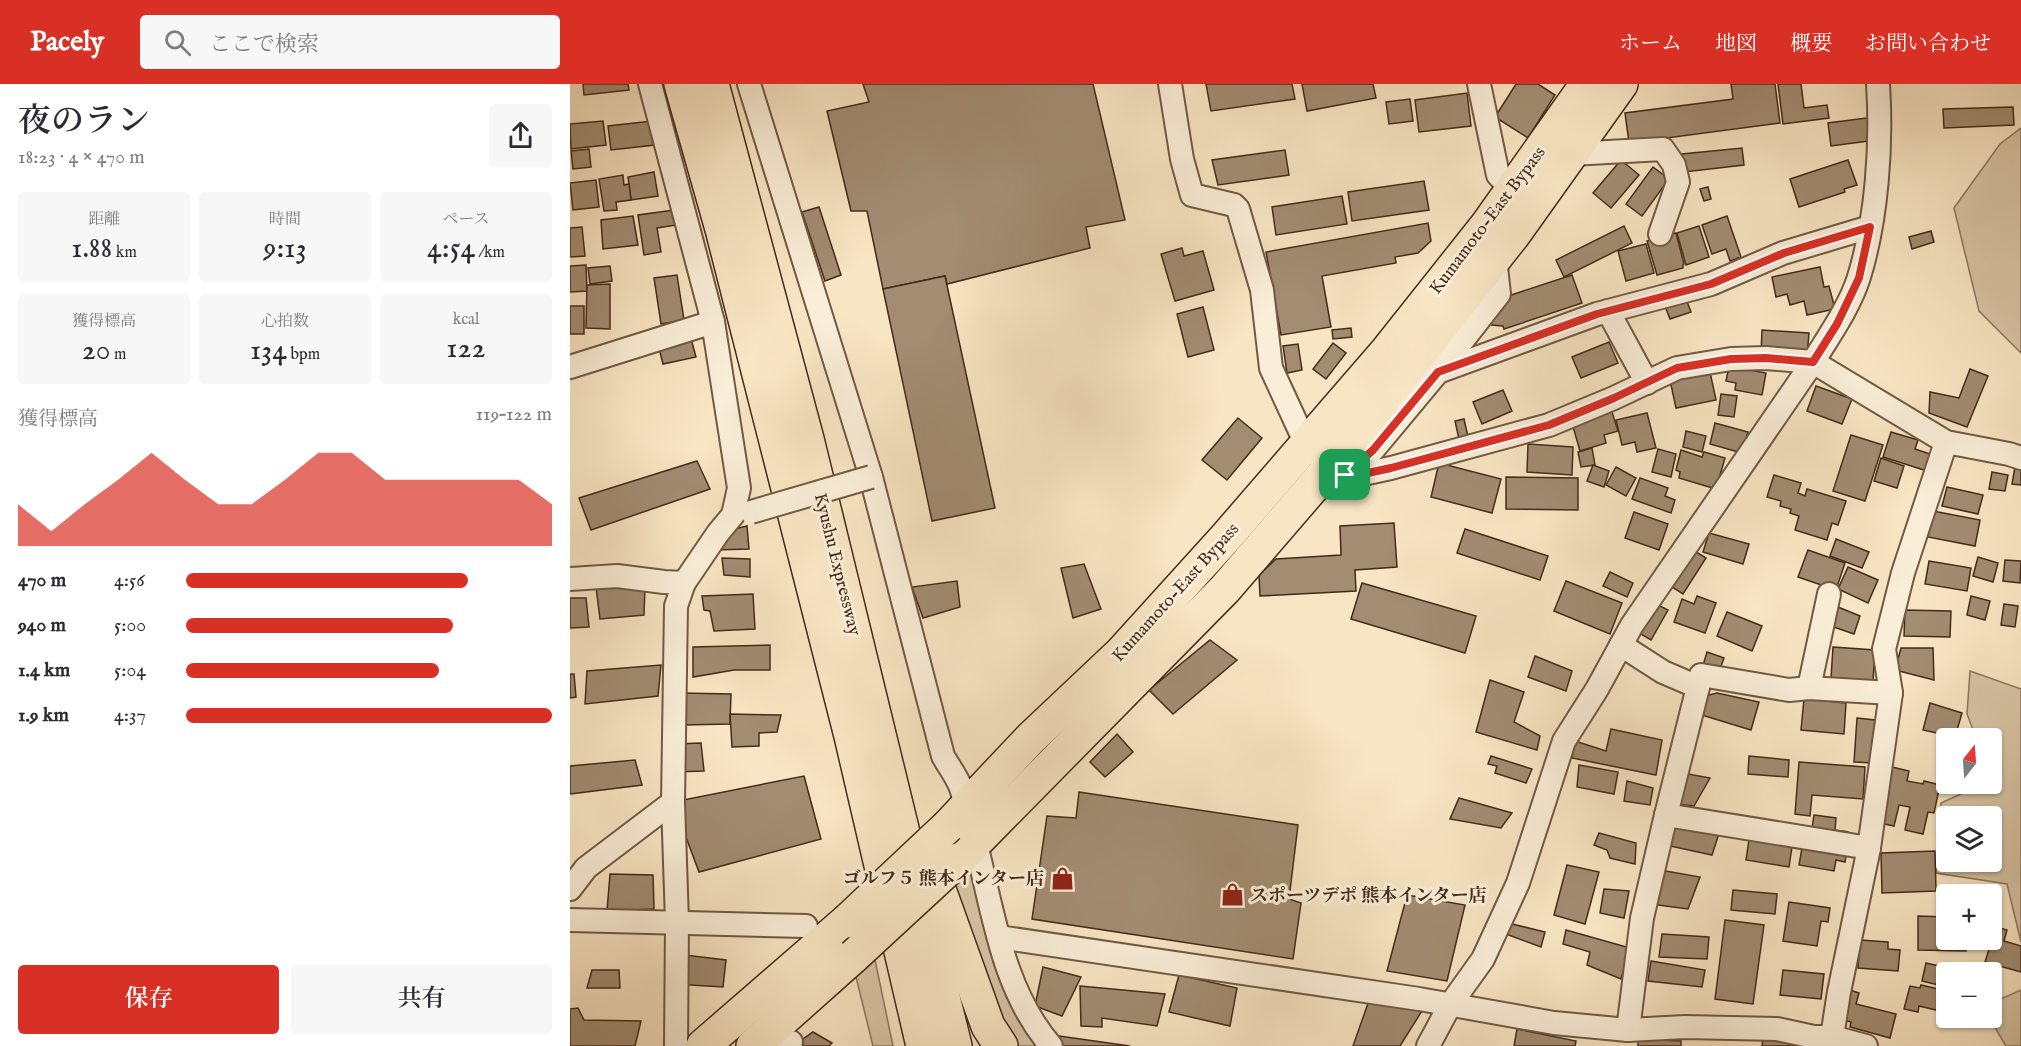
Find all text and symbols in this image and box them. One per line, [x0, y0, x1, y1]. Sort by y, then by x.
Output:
search box [140, 15, 560, 69]
text: Pacely [30, 25, 104, 60]
icon: search [161, 26, 194, 59]
text: ここで検索 [209, 31, 319, 59]
text: ホーム [1619, 31, 1682, 58]
text: 地図 [1715, 31, 1757, 58]
text: 概要 [1790, 31, 1832, 58]
text: お問い合わせ [1865, 31, 1991, 58]
text: 夜のラン [18, 101, 150, 143]
button: share [489, 104, 552, 167]
street label: Kumamoto-East Bypass [1425, 142, 1551, 299]
text: 18:23 · 4 × 470 m [18, 145, 145, 170]
text: 距離 [88, 210, 120, 230]
text: 時間 [269, 210, 301, 230]
text: ペース [442, 210, 490, 230]
text: 1.88 [71, 230, 112, 268]
text: 9:13 [263, 230, 307, 268]
text: 4:54 [427, 230, 475, 268]
text: km [112, 243, 137, 263]
text: /km [475, 243, 505, 263]
text: kcal [453, 310, 479, 330]
text: 獲得標高 [72, 312, 136, 332]
text: 心拍数 [261, 312, 309, 332]
text: 122 [446, 330, 486, 368]
text: 20 [82, 332, 110, 370]
text: 134 [250, 332, 287, 370]
text: m [110, 345, 126, 365]
text: bpm [287, 345, 320, 365]
text: 119–122 m [476, 402, 552, 427]
text: 獲得標高 [18, 407, 98, 432]
pin [1319, 449, 1370, 500]
icon: arrive [1328, 458, 1361, 491]
street label: Kyushu Expressway [808, 491, 865, 638]
street label: Kumamoto-East Bypass [1108, 519, 1245, 667]
text: 470 m [18, 568, 66, 593]
text: 4:56 [114, 568, 145, 593]
text: 940 m [18, 613, 66, 638]
text: 5:00 [114, 613, 146, 638]
text: 1.4 km [18, 658, 70, 683]
text: 5:04 [114, 658, 146, 683]
text: 1.9 km [18, 703, 69, 728]
text: 4:37 [114, 703, 146, 728]
north arrow [1936, 728, 2002, 794]
map controls [1936, 728, 2002, 1028]
button: layers [1936, 806, 2002, 872]
shop icon: ゴルフ５ 熊本インター店 [1049, 865, 1075, 891]
place label: ゴルフ５ 熊本インター店 [843, 868, 1044, 891]
shop icon: スポーツデポ 熊本インター店 [1219, 882, 1245, 908]
button: + [1936, 884, 2002, 950]
place label: スポーツデポ 熊本インター店 [1250, 885, 1487, 908]
button: − [1936, 962, 2002, 1028]
button: 保存 [18, 965, 279, 1034]
button: 共有 [291, 965, 552, 1034]

